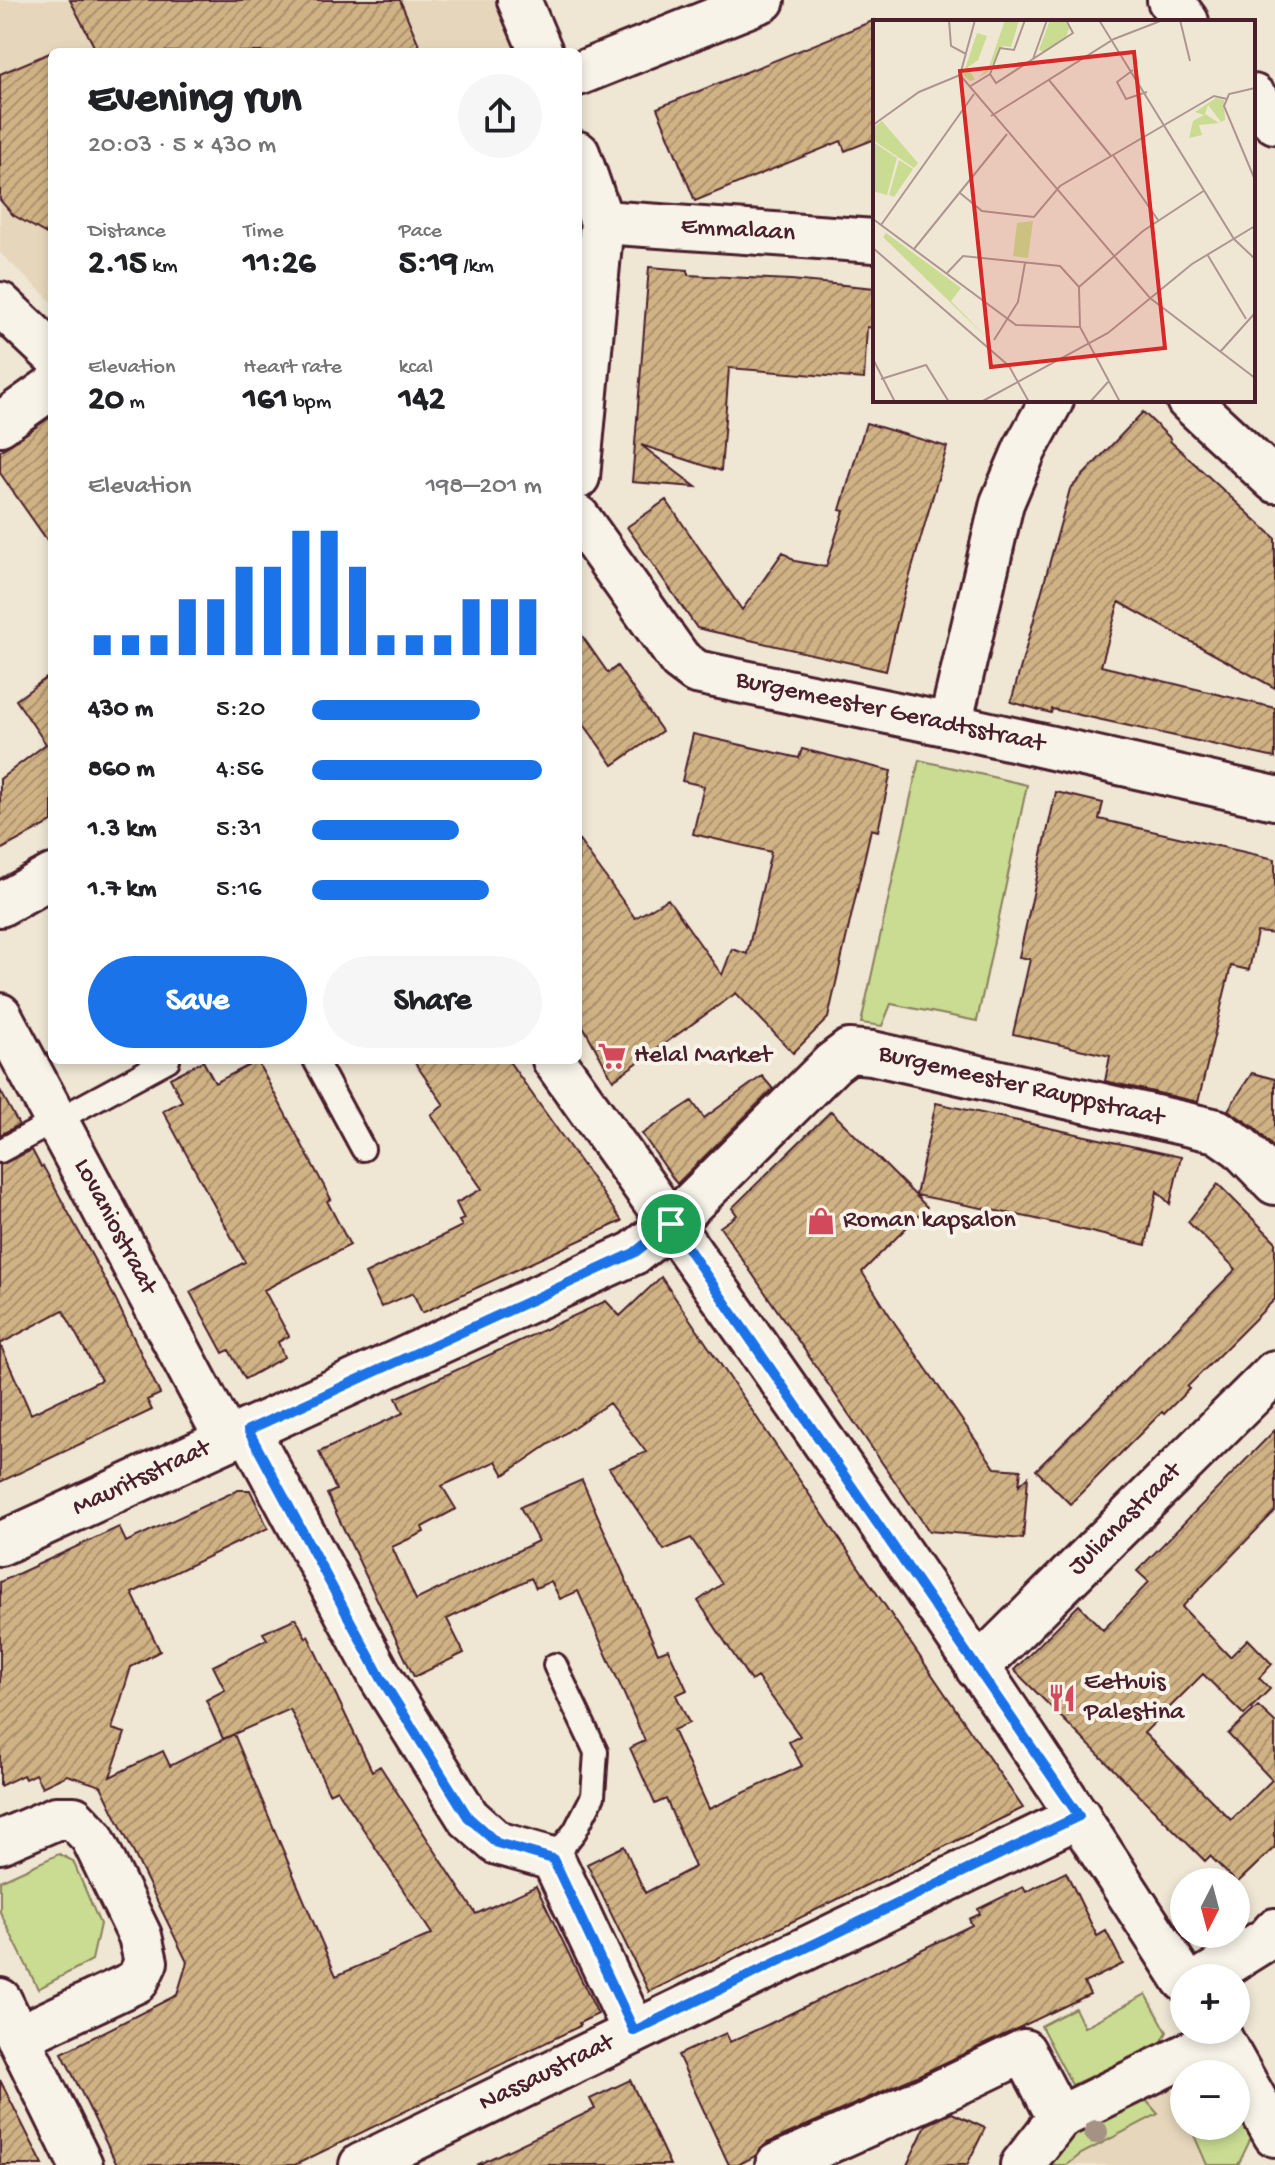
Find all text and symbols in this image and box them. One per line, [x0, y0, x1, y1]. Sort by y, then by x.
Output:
inset map [873, 20, 1255, 402]
button: share [458, 74, 542, 158]
text: Evening run [88, 75, 301, 127]
text: 20:03 · 5 × 430 m [88, 131, 276, 162]
street label: Emmalaan [680, 212, 797, 251]
text: Distance [88, 219, 166, 245]
text: Time [243, 219, 284, 245]
text: Pace [399, 219, 442, 245]
text: 2.15 [88, 245, 147, 285]
text: 11:26 [243, 245, 315, 285]
text: 5:19 [399, 245, 458, 285]
text: km [147, 254, 178, 280]
text: /km [458, 254, 494, 280]
text: Elevation [88, 355, 175, 381]
text: Heart rate [243, 355, 342, 381]
text: kcal [399, 355, 433, 381]
text: 20 [88, 381, 124, 421]
text: 161 [243, 381, 288, 421]
text: 142 [399, 381, 445, 421]
text: m [124, 390, 145, 416]
text: bpm [288, 390, 331, 416]
text: Elevation [88, 472, 191, 503]
text: 198–201 m [426, 472, 542, 503]
street label: Burgemeester Geradtsstraat [732, 665, 1050, 761]
text: 430 m [88, 695, 153, 726]
text: 5:20 [216, 695, 265, 726]
text: 860 m [88, 755, 155, 786]
text: 4:56 [216, 755, 263, 786]
text: 1.3 km [88, 815, 156, 846]
text: 5:31 [216, 815, 262, 846]
text: 1.7 km [88, 875, 156, 906]
text: 5:16 [216, 875, 262, 906]
button: Save [88, 956, 307, 1048]
button: Share [323, 956, 542, 1048]
street label: Burgemeester Rauppstraat [874, 1039, 1169, 1135]
supermarket icon: Helal Market [597, 1041, 627, 1071]
place label: Helal Market [634, 1041, 774, 1072]
street label: Lovaniostraat [65, 1154, 164, 1302]
pin [637, 1190, 705, 1258]
icon: arrive [649, 1202, 693, 1246]
shop icon: Roman kapsalon [806, 1206, 836, 1236]
place label: Roman kapsalon [843, 1206, 1017, 1237]
street label: Mauritsstraat [68, 1433, 218, 1524]
street label: Julianastraat [1063, 1455, 1191, 1583]
place label: Eethuis Palestina [1083, 1668, 1186, 1729]
restaurant icon: Eethuis Palestina [1047, 1683, 1077, 1713]
north arrow [1170, 1868, 1250, 1948]
map controls [1170, 1868, 1250, 2140]
button: + [1170, 1964, 1250, 2044]
street label: Nassaustraat [475, 2027, 622, 2120]
button: − [1170, 2060, 1250, 2140]

